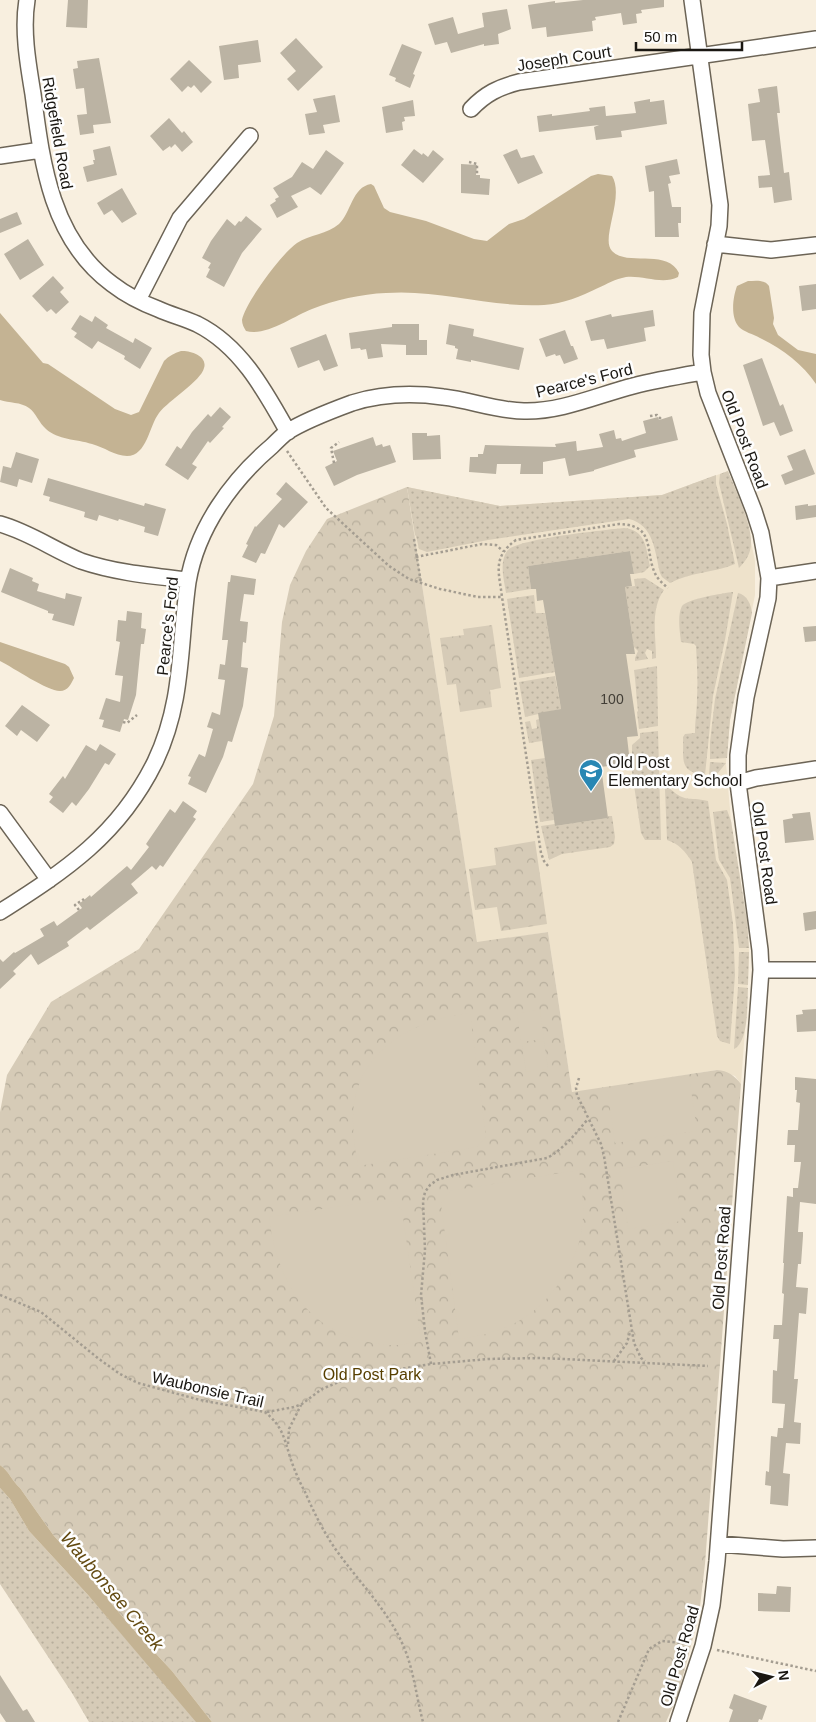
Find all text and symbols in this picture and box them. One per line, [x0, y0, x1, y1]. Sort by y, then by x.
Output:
scale bar [636, 20, 742, 52]
text: 50 m [644, 28, 677, 45]
street label: Joseph Court [516, 43, 613, 74]
street label: Ridgefield Road [39, 76, 76, 191]
street label: Pearce's Ford [534, 360, 634, 401]
street label: Old Post Road [718, 388, 771, 491]
street label: Pearce's Ford [154, 576, 181, 676]
house number: 100 [600, 691, 624, 707]
place label: Old Post Elementary School [608, 754, 742, 789]
school or university icon: Old Post Elementary School [578, 758, 604, 792]
street label: Old Post Road [749, 800, 780, 906]
street label: Old Post Road [709, 1206, 734, 1311]
park label: Old Post Park [323, 1366, 422, 1383]
street label: Waubonsie Trail [150, 1368, 265, 1411]
water label: Waubonsee Creek [57, 1528, 168, 1655]
street label: Old Post Road [657, 1604, 702, 1708]
north arrow [746, 1652, 796, 1702]
text: N [775, 1669, 792, 1681]

